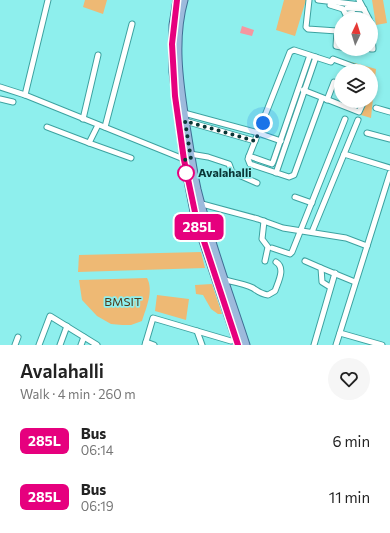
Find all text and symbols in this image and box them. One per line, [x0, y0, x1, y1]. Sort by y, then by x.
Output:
north arrow [334, 12, 378, 56]
map controls [334, 12, 378, 108]
button: layers [334, 64, 378, 108]
your location [253, 113, 273, 133]
marker: Avalahalli [177, 164, 195, 182]
place label: Avalahalli [198, 165, 252, 179]
line badge: 285L [171, 214, 227, 240]
text: 285L [183, 218, 215, 235]
park label: BMSIT [104, 294, 142, 308]
button: heart [328, 358, 370, 400]
text: Avalahalli [20, 359, 104, 382]
text: Walk · 4 min · 260 m [20, 386, 136, 402]
text: Bus [81, 424, 106, 442]
text: 285L [28, 432, 61, 449]
text: 6 min [332, 432, 370, 450]
text: 06:14 [81, 442, 114, 458]
text: Bus [81, 480, 106, 498]
text: 285L [28, 488, 61, 505]
text: 11 min [329, 488, 370, 506]
text: 06:19 [81, 498, 114, 514]

